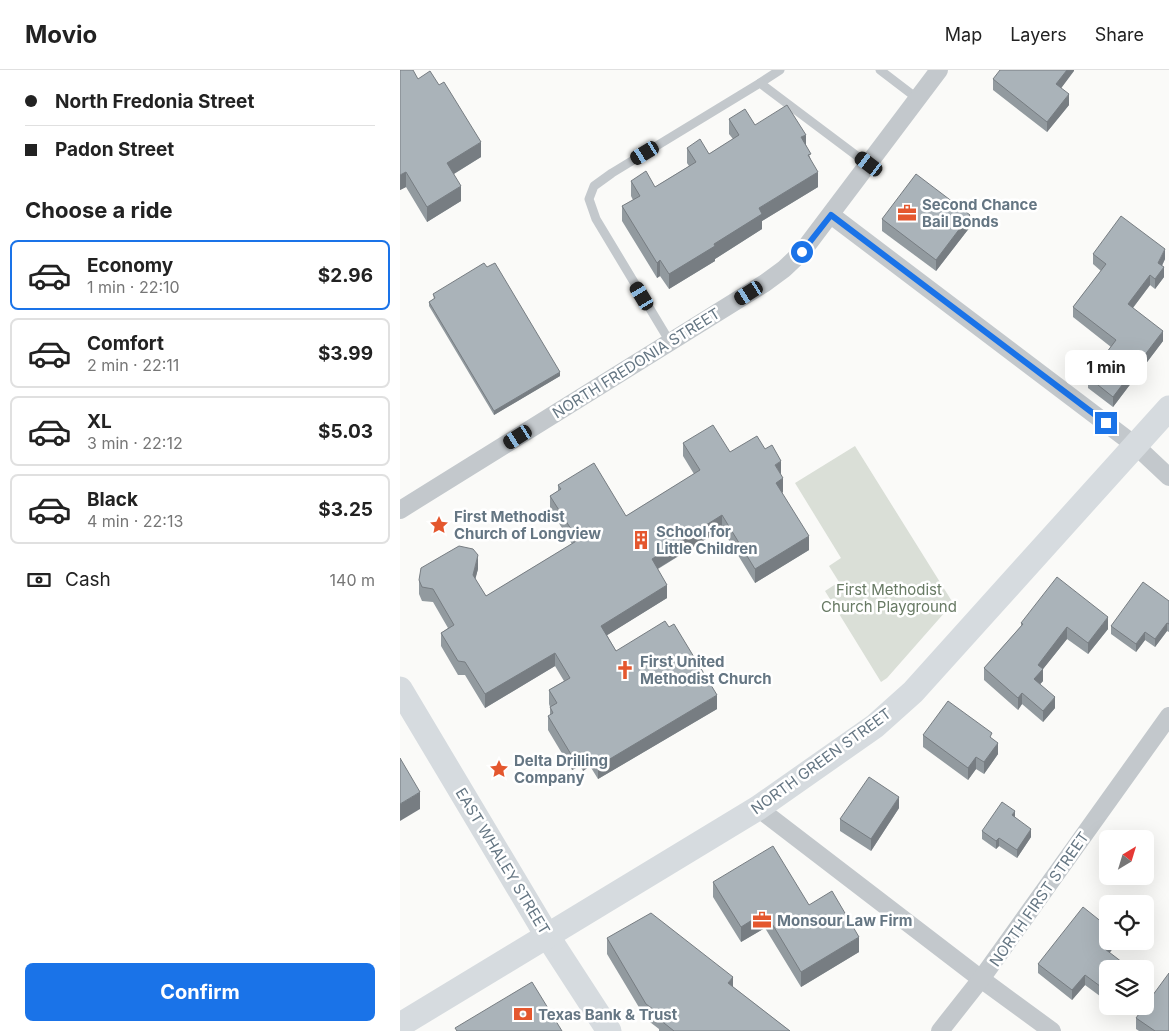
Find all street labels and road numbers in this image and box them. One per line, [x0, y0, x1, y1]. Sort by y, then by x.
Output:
street label: NORTH FREDONIA STREET [549, 304, 723, 422]
street label: NORTH GREEN STREET [747, 704, 895, 818]
street label: EAST WHALEY STREET [452, 784, 554, 938]
street label: NORTH FIRST STREET [985, 828, 1093, 970]

